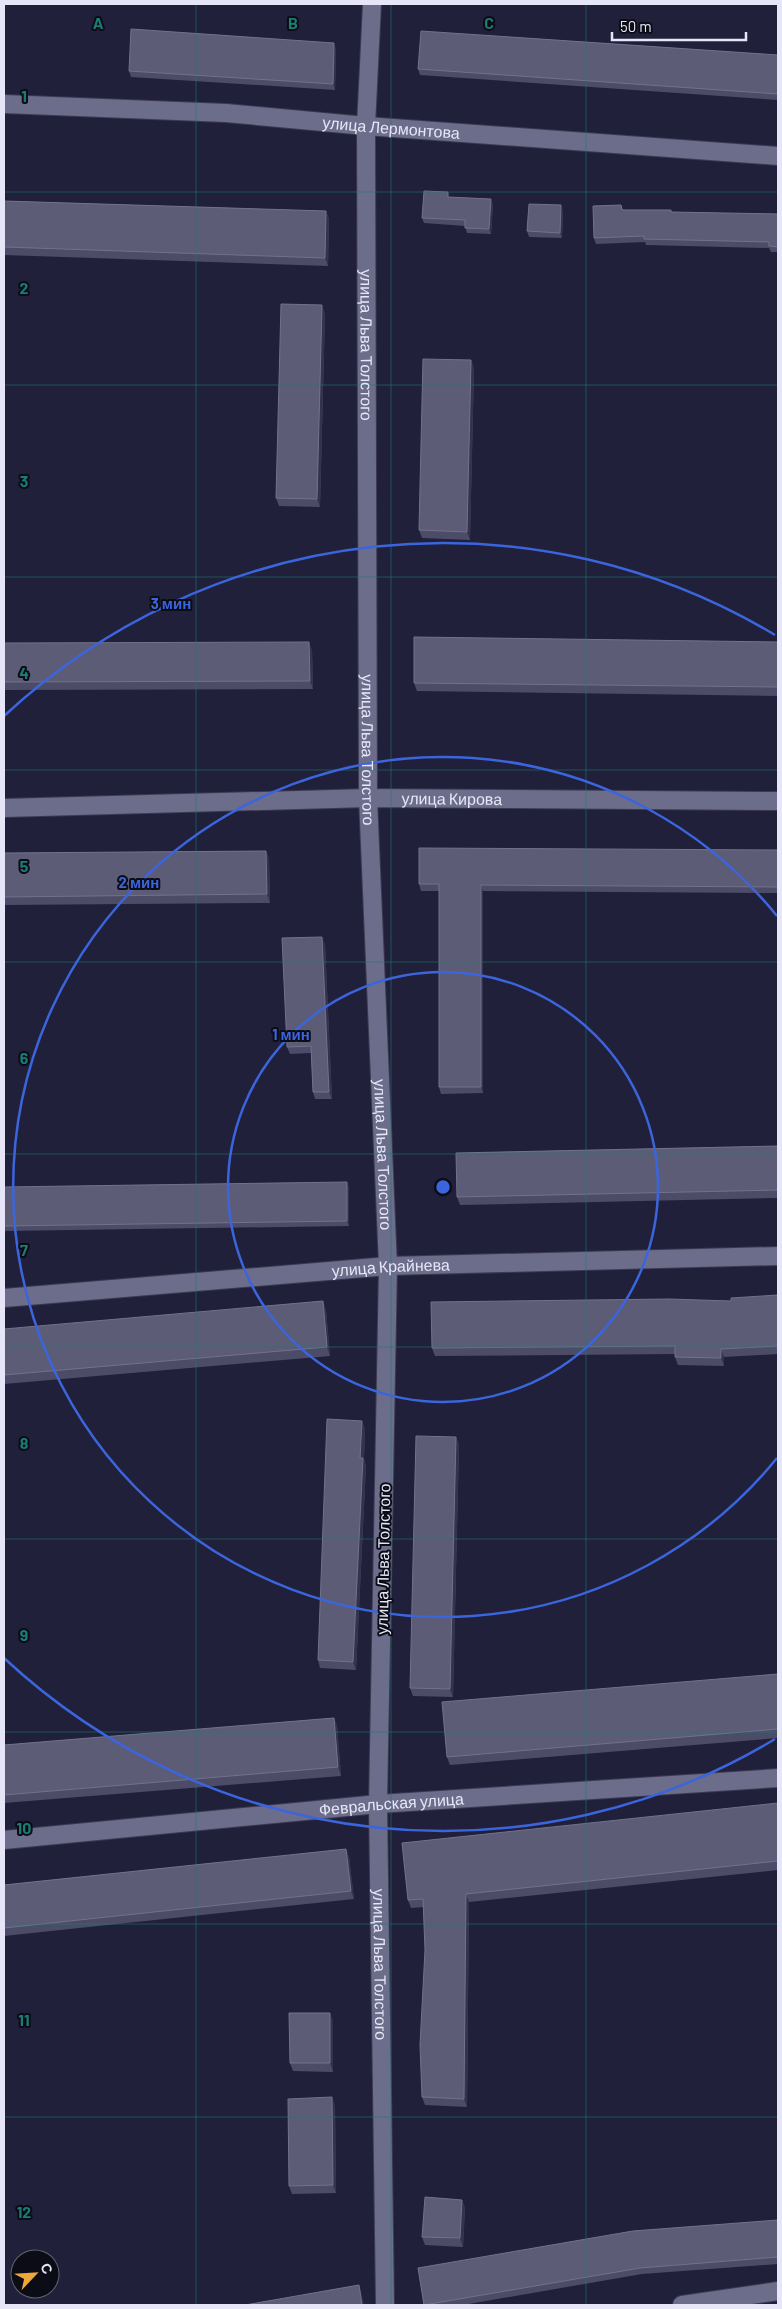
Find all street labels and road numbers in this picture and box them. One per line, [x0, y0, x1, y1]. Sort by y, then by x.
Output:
street label: улица Лермонтова [322, 112, 461, 142]
street label: улица Льва Толстого [357, 269, 377, 421]
street label: улица Льва Толстого [359, 674, 379, 826]
street label: улица Кирова [402, 788, 502, 808]
street label: улица Льва Толстого [371, 1078, 396, 1231]
street label: улица Крайнева [331, 1254, 450, 1280]
street label: улица Льва Толстого [372, 1483, 393, 1635]
street label: Февральская улица [318, 1788, 464, 1819]
street label: улица Льва Толстого [370, 1888, 391, 2040]

